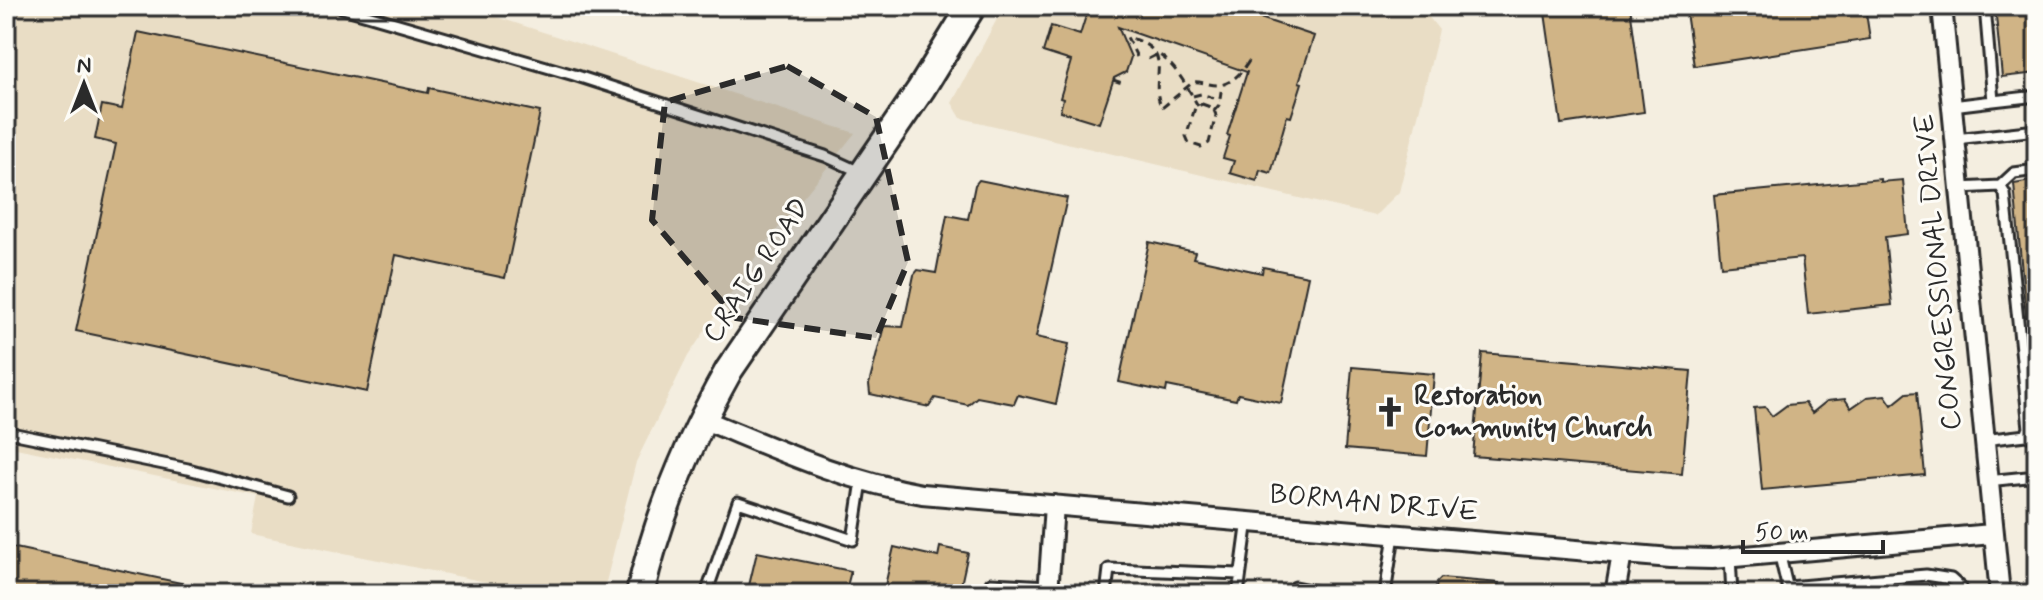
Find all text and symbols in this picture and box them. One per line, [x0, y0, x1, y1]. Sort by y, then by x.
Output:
north arrow [44, 44, 124, 124]
text: N [77, 52, 91, 80]
street label: CONGRESSIONAL DRIVE [1907, 112, 1971, 432]
street label: CRAIG ROAD [695, 191, 819, 351]
place label: Restoration Community Church [1414, 378, 1653, 447]
church icon: Restoration Community Church [1373, 395, 1407, 429]
street label: BORMAN DRIVE [1268, 476, 1480, 532]
scale bar [1743, 504, 1883, 554]
text: 50 m [1755, 518, 1809, 549]

